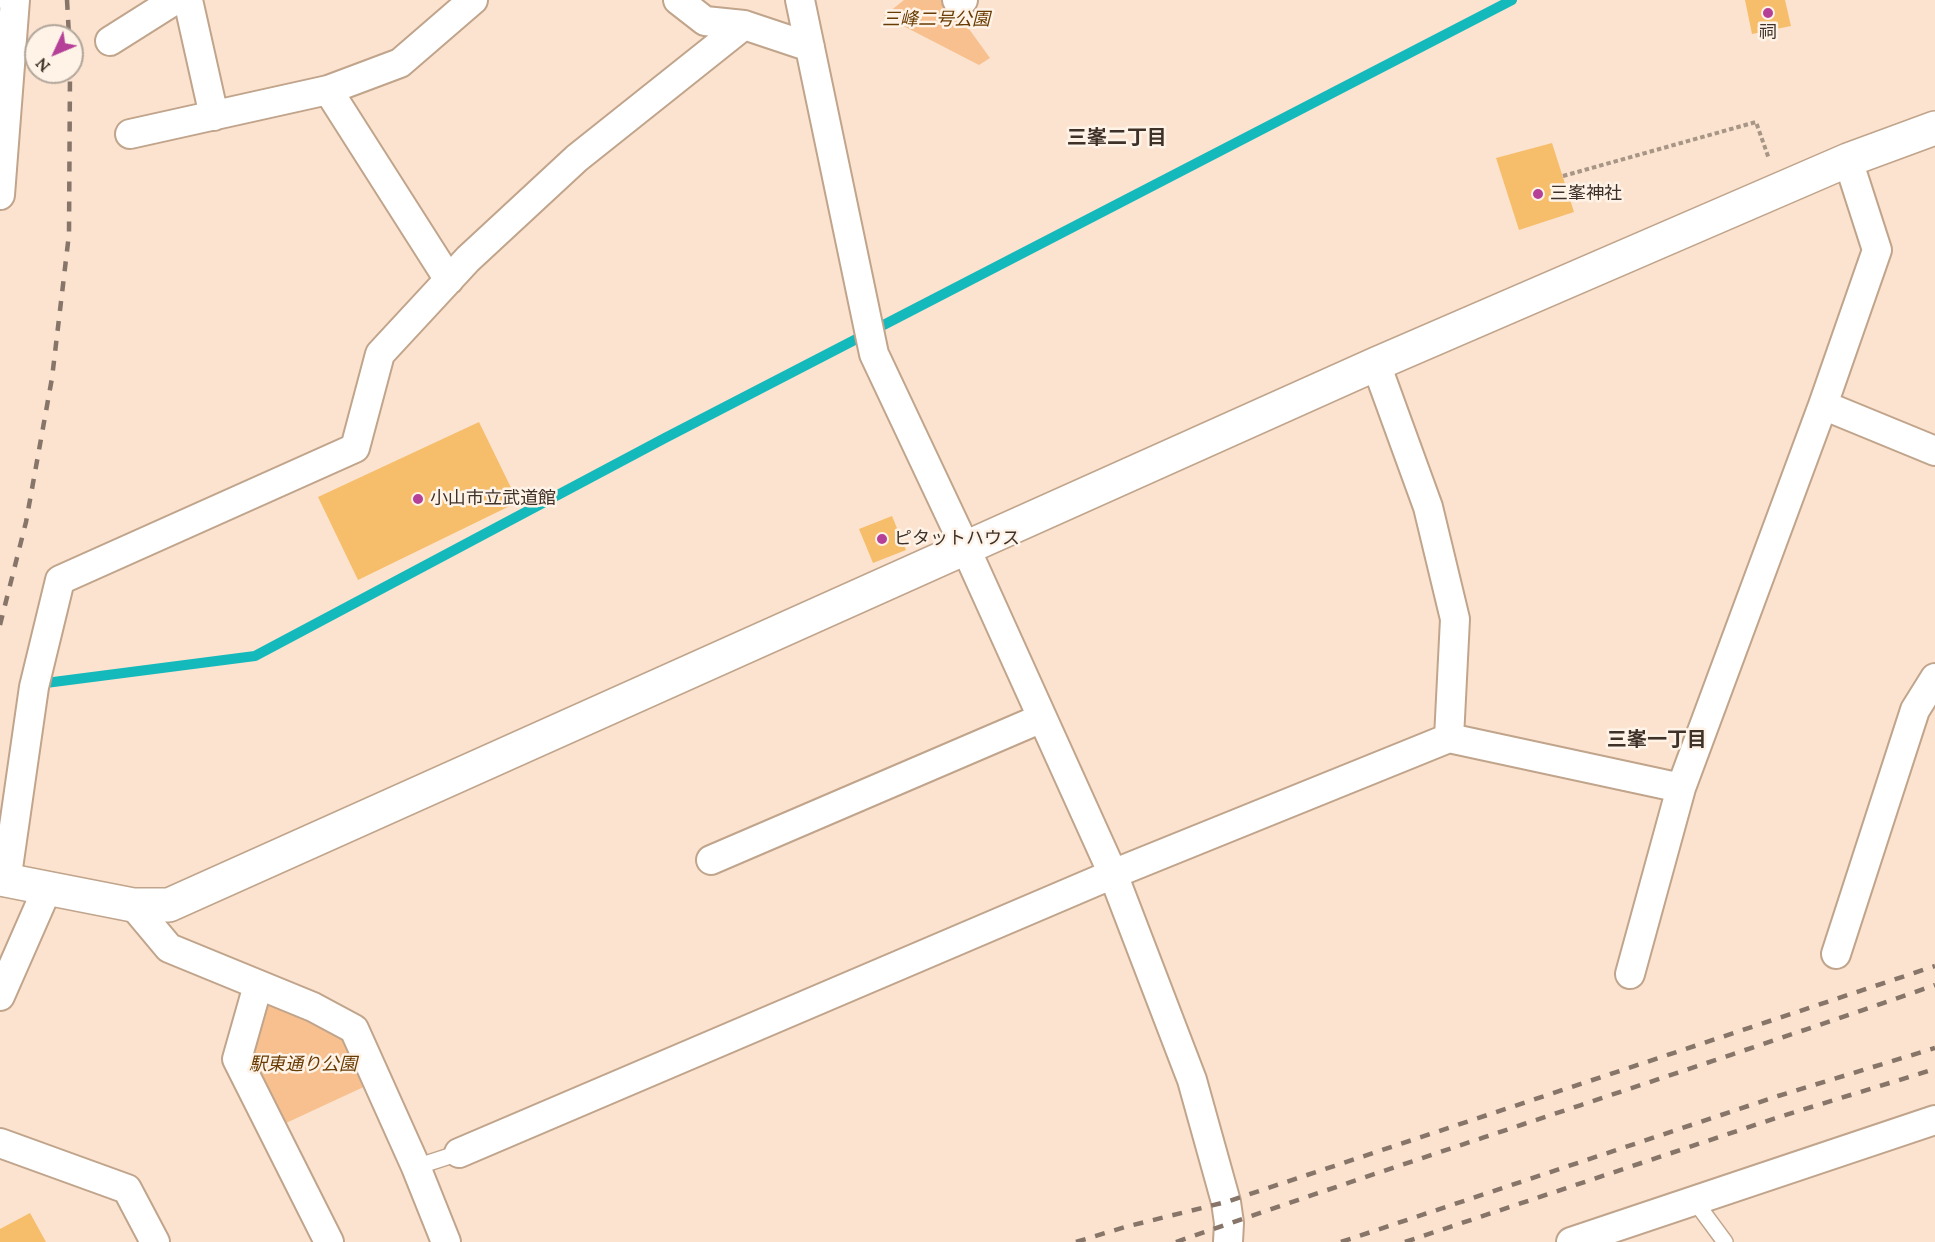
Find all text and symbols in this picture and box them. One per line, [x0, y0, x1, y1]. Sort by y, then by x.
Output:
marker: 祠 [1761, 6, 1775, 20]
park label: 三峰二号公園 [882, 9, 990, 31]
place label: 祠 [1759, 22, 1777, 44]
north arrow [24, 24, 84, 84]
text: N [31, 54, 54, 77]
district label: 三峯二丁目 [1067, 126, 1167, 150]
place label: 三峯神社 [1550, 183, 1622, 205]
marker: 三峯神社 [1531, 187, 1545, 201]
place label: 小山市立武道館 [430, 488, 556, 510]
marker: 小山市立武道館 [411, 492, 425, 506]
place label: ピタットハウス [894, 528, 1020, 550]
marker: ピタットハウス [875, 532, 889, 546]
district label: 三峯一丁目 [1607, 728, 1707, 752]
park label: 駅東通り公園 [249, 1054, 357, 1076]

